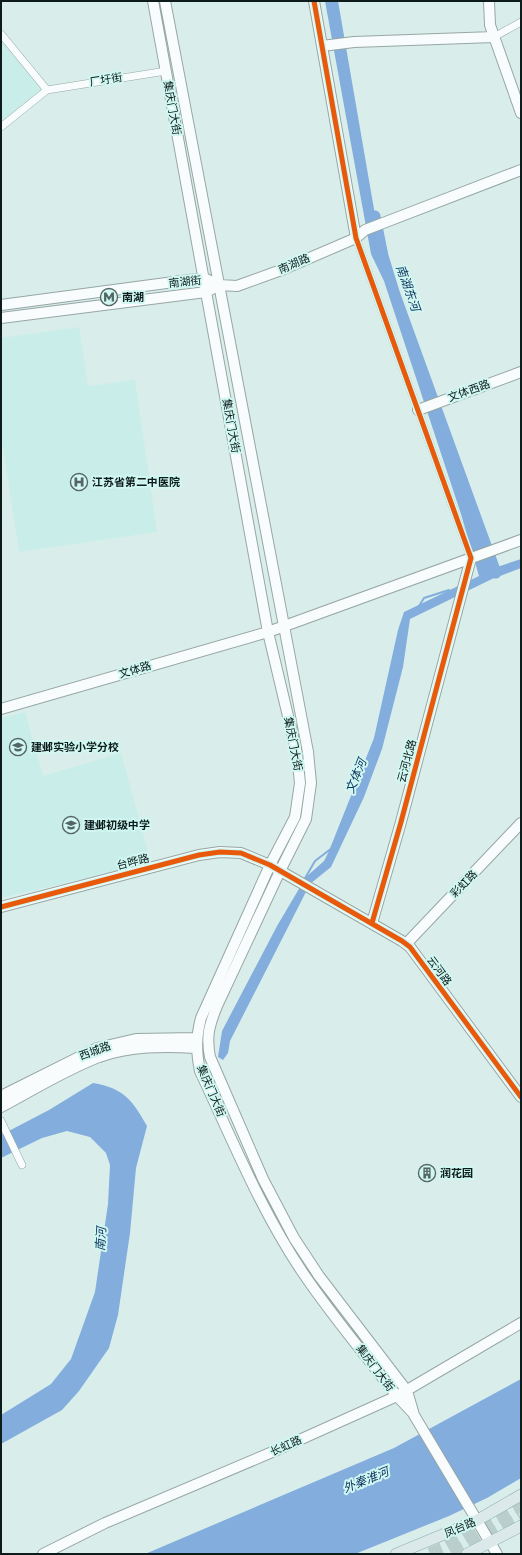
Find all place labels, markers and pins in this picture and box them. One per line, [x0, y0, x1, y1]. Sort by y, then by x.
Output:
metro station icon: 南湖 [99, 287, 119, 307]
place label: 南湖 [122, 291, 144, 304]
hospital icon: 江苏省第二中医院 [69, 472, 89, 492]
place label: 江苏省第二中医院 [92, 476, 180, 489]
school or university icon: 建邺实验小学分校 [8, 737, 28, 757]
place label: 建邺实验小学分校 [31, 741, 119, 754]
school or university icon: 建邺初级中学 [61, 815, 81, 835]
place label: 建邺初级中学 [84, 819, 150, 832]
building icon: 润花园 [417, 1163, 437, 1183]
place label: 润花园 [440, 1167, 473, 1180]

